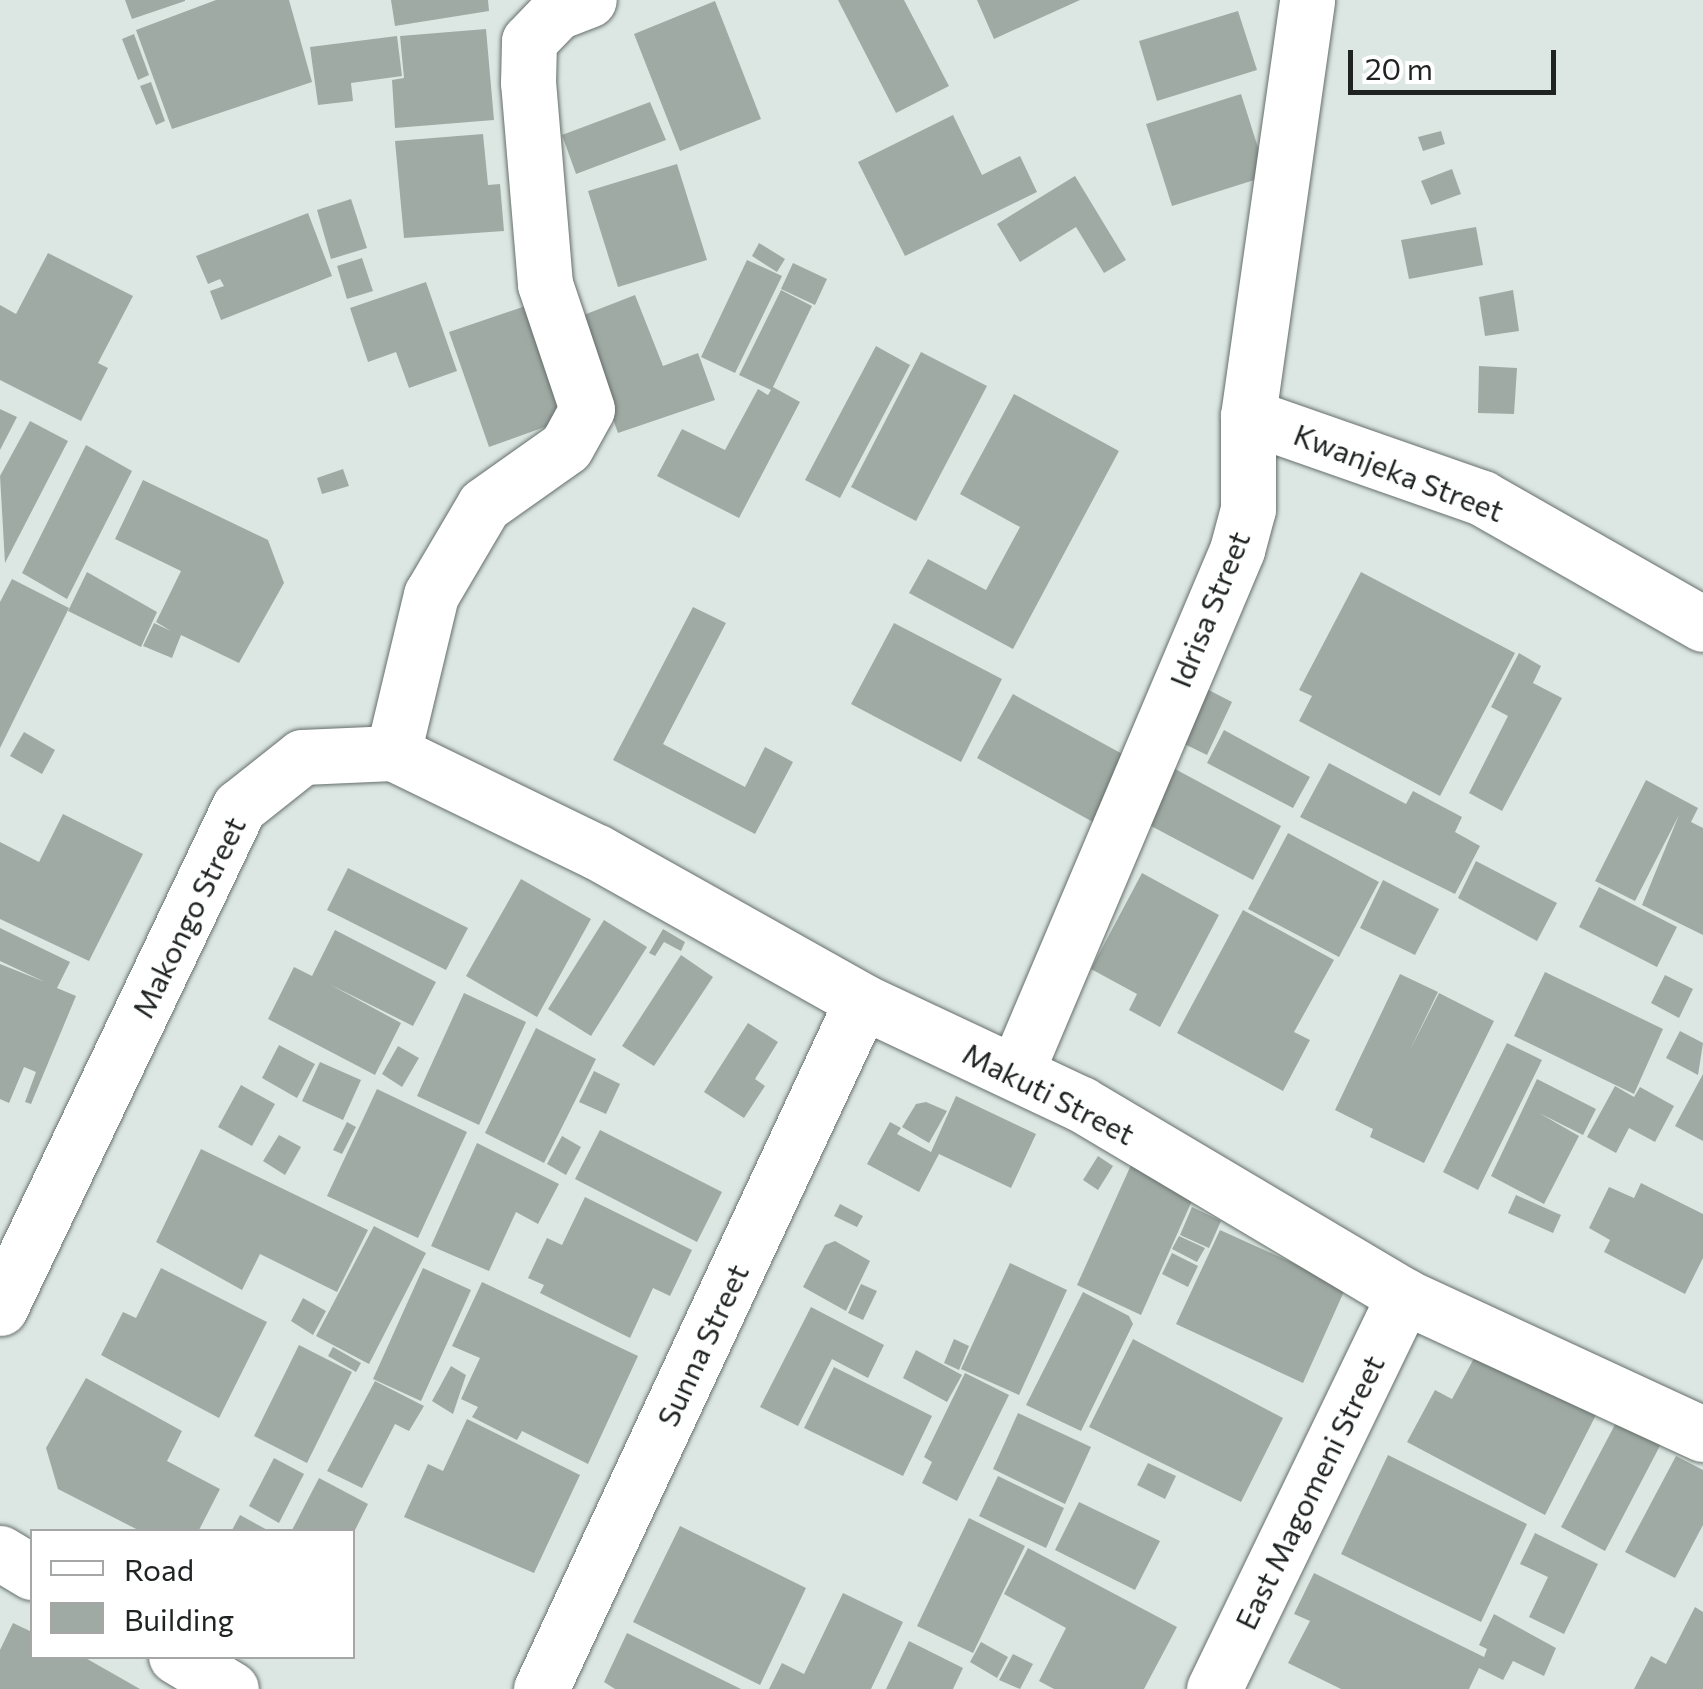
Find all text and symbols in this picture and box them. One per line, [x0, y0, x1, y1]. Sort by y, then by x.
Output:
scale bar [1353, 30, 1560, 92]
text: 20 m [1365, 49, 1433, 86]
street label: Kwanjeka Street [1289, 415, 1509, 529]
street label: Idrisa Street [1161, 526, 1257, 692]
street label: Makongo Street [124, 811, 252, 1023]
street label: Makuti Street [957, 1034, 1141, 1152]
street label: Sunna Street [649, 1258, 755, 1432]
street label: East Magomeni Street [1227, 1349, 1391, 1635]
legend [30, 1529, 355, 1659]
text: Road [124, 1550, 194, 1587]
text: Building [124, 1600, 234, 1637]

